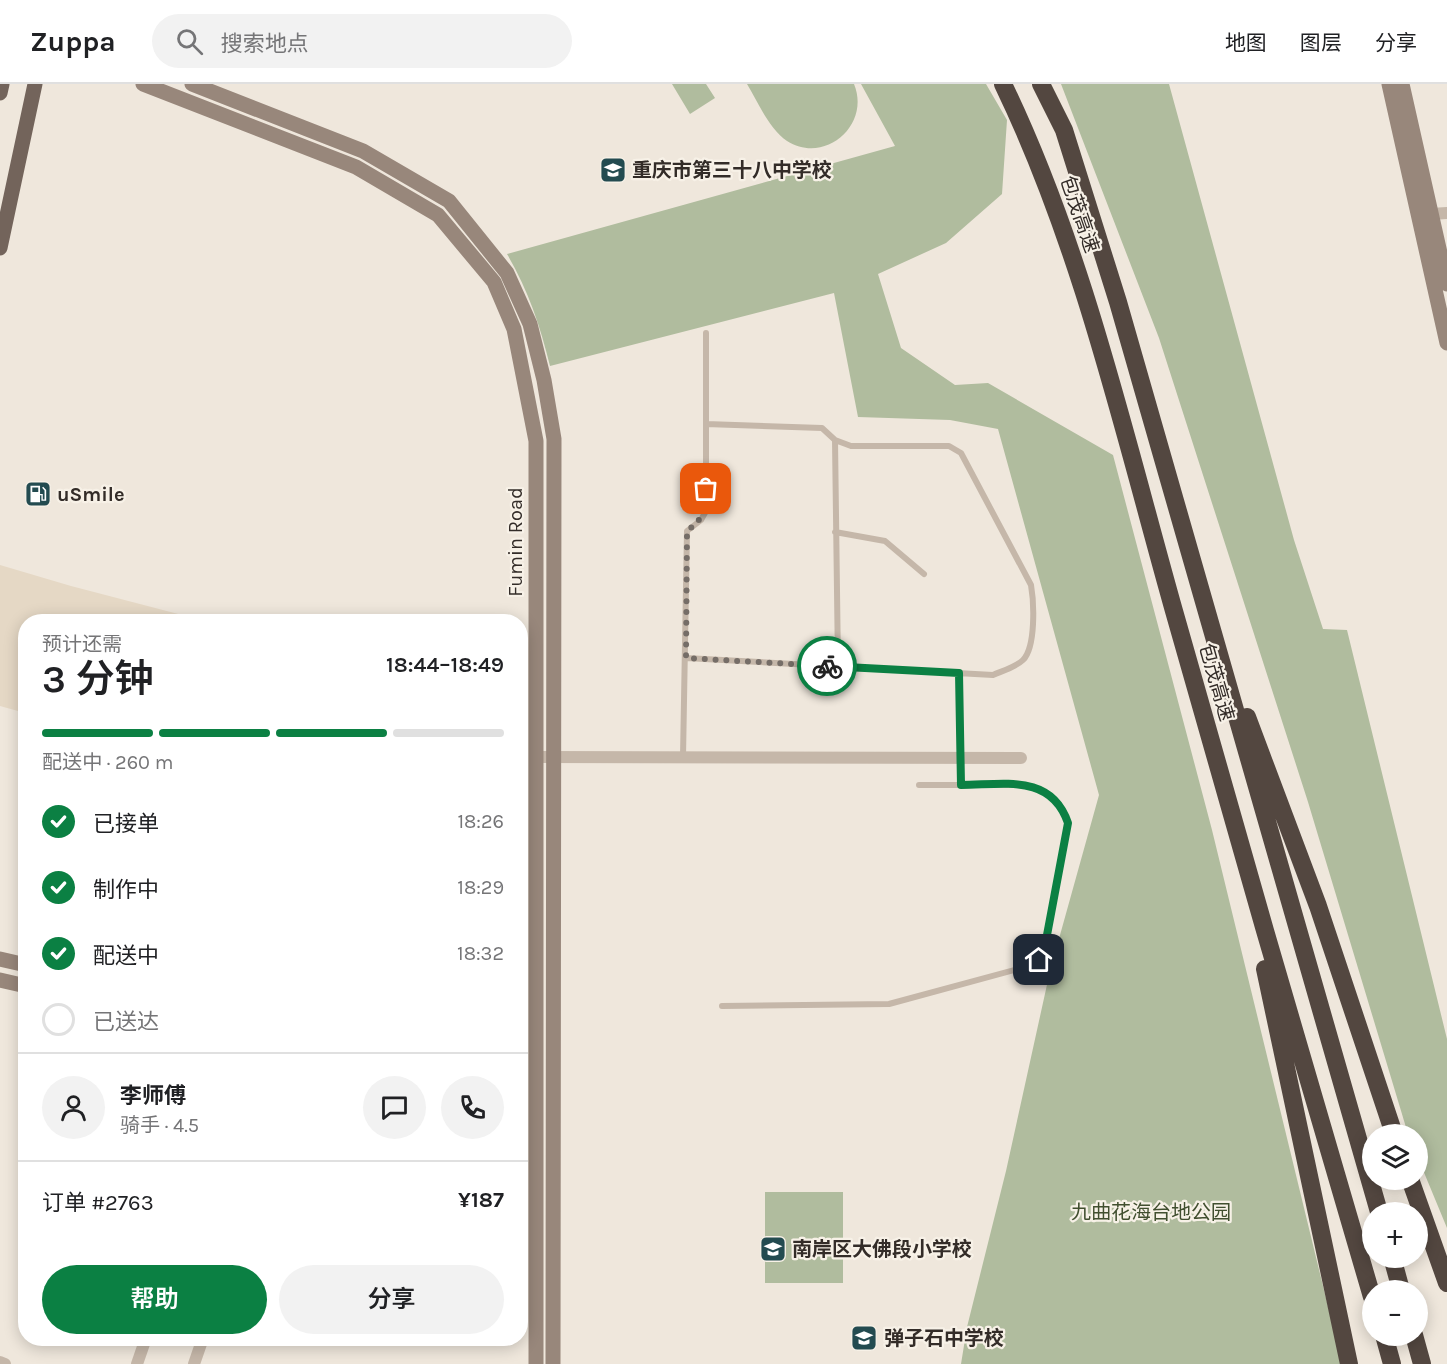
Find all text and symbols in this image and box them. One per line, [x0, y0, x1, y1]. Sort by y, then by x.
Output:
search box [152, 14, 572, 68]
text: Zuppa [30, 25, 116, 58]
icon: search [173, 25, 206, 58]
text: 搜索地点 [221, 31, 309, 57]
text: 地图 [1225, 31, 1267, 55]
text: 图层 [1300, 31, 1342, 55]
text: 分享 [1375, 31, 1417, 55]
school or university icon: 重庆市第三十八中学校 [598, 155, 628, 185]
place label: 重庆市第三十八中学校 [632, 159, 832, 182]
street label: 包茂高速 [1056, 173, 1103, 256]
pin [680, 463, 731, 514]
icon: bag [689, 472, 722, 505]
fuel station icon: uSmile [23, 479, 53, 509]
place label: uSmile [57, 483, 125, 506]
street label: Fumin Road [504, 487, 527, 597]
text: 预计还需 [42, 633, 122, 656]
courier [797, 636, 857, 696]
street label: 包茂高速 [1194, 641, 1239, 724]
icon: bike [811, 650, 844, 683]
text: 18:44–18:49 [386, 652, 504, 678]
text: 3 分钟 [42, 656, 154, 702]
text: 配送中 · 260 m [42, 751, 173, 774]
icon: check [42, 805, 75, 838]
text: 18:26 [457, 810, 504, 833]
text: 已接单 [93, 811, 159, 837]
icon: check [42, 871, 75, 904]
text: 18:29 [457, 876, 504, 899]
text: 制作中 [93, 877, 159, 903]
pin [1013, 934, 1064, 985]
icon: check [42, 937, 75, 970]
text: 18:32 [457, 942, 504, 965]
text: 配送中 [93, 943, 159, 969]
icon: home [1022, 943, 1055, 976]
text: 已送达 [93, 1009, 159, 1035]
button: person [42, 1076, 105, 1139]
button: chat [363, 1076, 426, 1139]
button: phone [441, 1076, 504, 1139]
text: 李师傅 [120, 1083, 186, 1109]
text: 骑手 · 4.5 [120, 1114, 199, 1137]
map controls [1362, 1124, 1428, 1346]
button: layers [1362, 1124, 1428, 1190]
text: ¥187 [458, 1187, 504, 1213]
text: 订单 #2763 [42, 1190, 154, 1216]
park label: 九曲花海台地公园 [1071, 1201, 1231, 1224]
button: + [1362, 1202, 1428, 1268]
school or university icon: 南岸区大佛段小学校 [758, 1234, 788, 1264]
place label: 南岸区大佛段小学校 [792, 1238, 972, 1261]
button: 帮助 [42, 1265, 267, 1334]
button: 分享 [279, 1265, 504, 1334]
button: − [1362, 1280, 1428, 1346]
school or university icon: 弹子石中学校 [849, 1323, 879, 1353]
place label: 弹子石中学校 [884, 1327, 1004, 1350]

